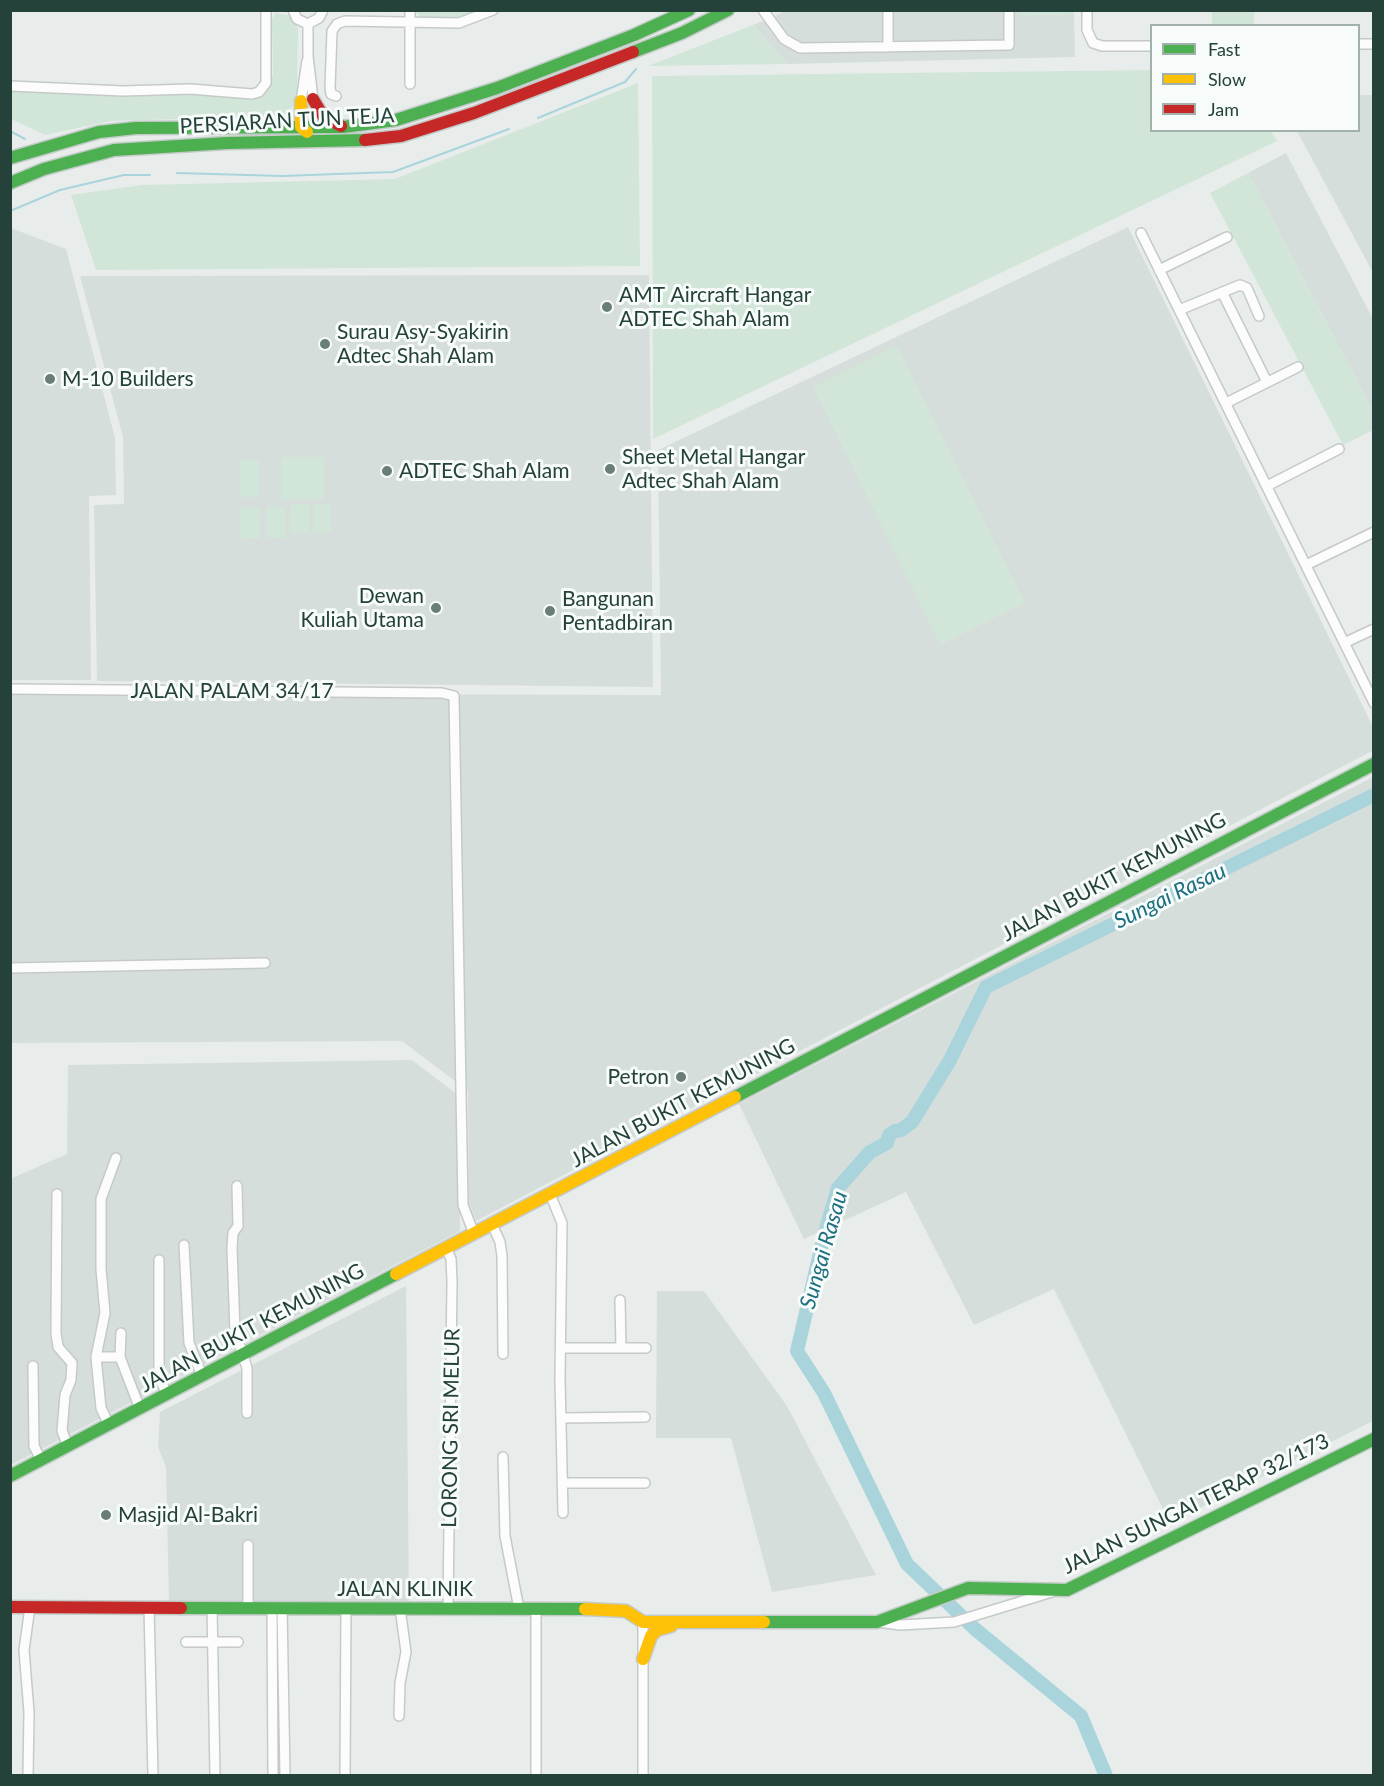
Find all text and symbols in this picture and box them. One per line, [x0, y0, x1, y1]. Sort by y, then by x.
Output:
legend [1150, 24, 1360, 132]
text: Fast [1208, 38, 1240, 60]
text: Slow [1208, 68, 1246, 90]
text: Jam [1208, 98, 1239, 120]
street label: PERSIARAN TUN TEJA [179, 103, 395, 139]
place label: AMT Aircraft Hangar ADTEC Shah Alam [619, 282, 811, 332]
marker: AMT Aircraft Hangar ADTEC Shah Alam [600, 300, 614, 314]
place label: Surau Asy-Syakirin Adtec Shah Alam [337, 319, 509, 369]
marker: Surau Asy-Syakirin Adtec Shah Alam [318, 337, 332, 351]
place label: M-10 Builders [62, 366, 194, 392]
marker: M-10 Builders [43, 372, 57, 386]
place label: Sheet Metal Hangar Adtec Shah Alam [622, 444, 805, 494]
place label: ADTEC Shah Alam [399, 458, 569, 484]
marker: Sheet Metal Hangar Adtec Shah Alam [603, 462, 617, 476]
marker: ADTEC Shah Alam [380, 464, 394, 478]
place label: Dewan Kuliah Utama [300, 583, 424, 633]
place label: Bangunan Pentadbiran [562, 586, 673, 636]
marker: Dewan Kuliah Utama [429, 601, 443, 615]
marker: Bangunan Pentadbiran [543, 604, 557, 618]
street label: JALAN PALAM 34/17 [130, 678, 334, 704]
street label: JALAN BUKIT KEMUNING [998, 807, 1230, 947]
water label: Sungai Rasau [1110, 858, 1230, 934]
street label: JALAN BUKIT KEMUNING [567, 1033, 799, 1173]
place label: Petron [608, 1064, 669, 1090]
marker: Petron [674, 1070, 688, 1084]
water label: Sungai Rasau [795, 1188, 853, 1312]
street label: JALAN BUKIT KEMUNING [136, 1258, 368, 1398]
street label: LORONG SRI MELUR [437, 1328, 465, 1528]
street label: JALAN SUNGAI TERAP 32/173 [1059, 1428, 1333, 1580]
place label: Masjid Al-Bakri [118, 1502, 258, 1528]
marker: Masjid Al-Bakri [99, 1508, 113, 1522]
street label: JALAN KLINIK [337, 1576, 473, 1602]

